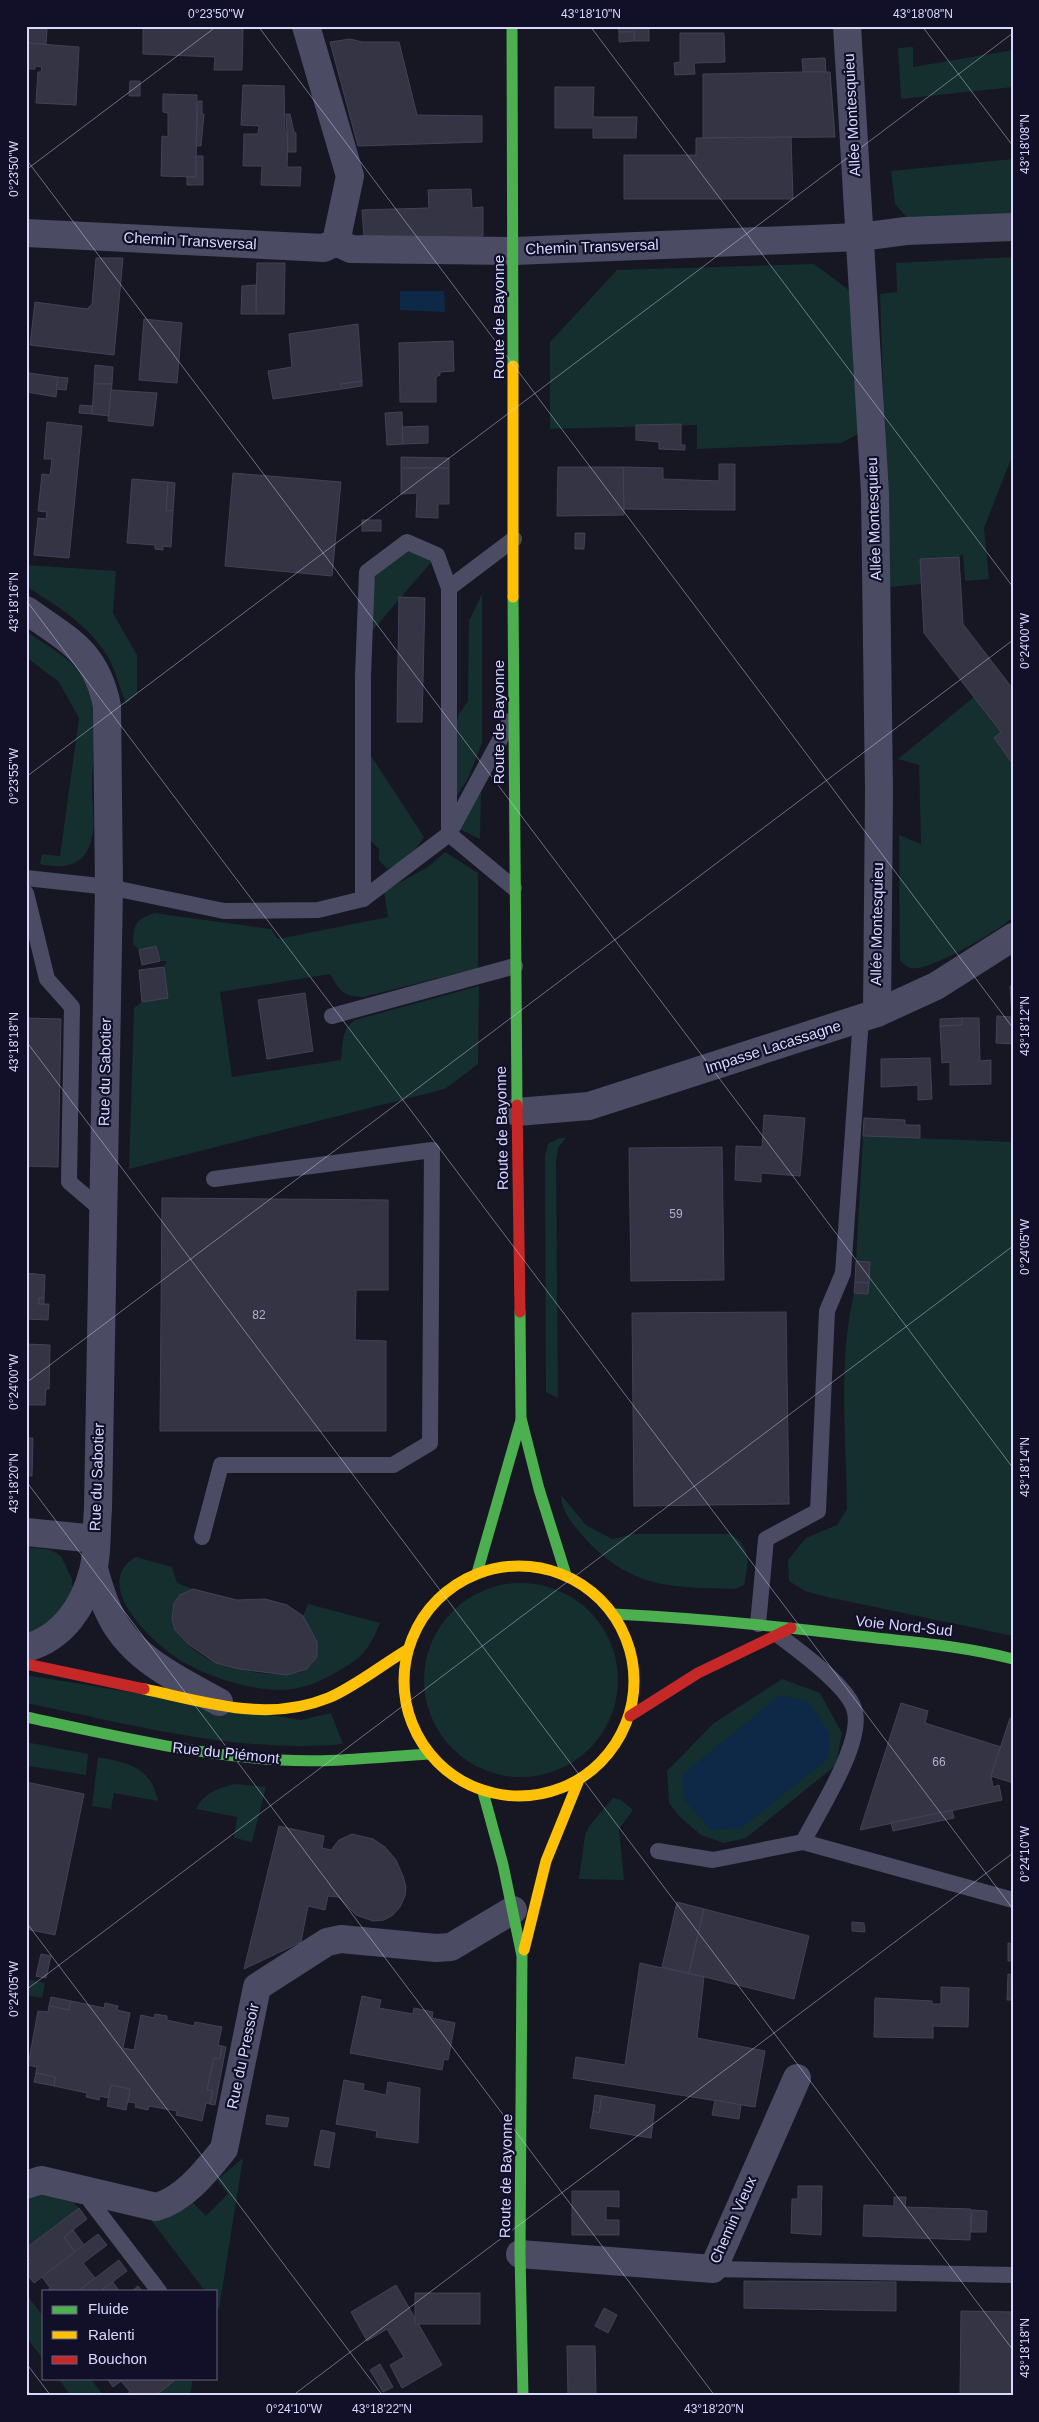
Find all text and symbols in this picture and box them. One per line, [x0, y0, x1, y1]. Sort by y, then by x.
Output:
text: 0°23'50"W [188, 7, 245, 21]
text: 43°18'10"N [561, 7, 621, 21]
text: 43°18'08"N [893, 7, 953, 21]
street label: Allée Montesquieu [840, 53, 863, 177]
text: 43°18'08"N [1018, 114, 1032, 174]
text: 0°23'50"W [7, 140, 21, 197]
street label: Chemin Transversal [123, 229, 257, 252]
street label: Chemin Transversal [525, 236, 659, 257]
street label: Route de Bayonne [490, 255, 507, 379]
street label: Allée Montesquieu [863, 457, 884, 581]
text: 43°18'16"N [7, 572, 21, 632]
text: 0°24'00"W [1018, 612, 1032, 669]
street label: Route de Bayonne [490, 660, 507, 784]
text: 0°23'55"W [7, 747, 21, 804]
street label: Allée Montesquieu [867, 862, 886, 986]
text: 43°18'12"N [1018, 996, 1032, 1056]
text: 43°18'18"N [7, 1012, 21, 1072]
street label: Impasse Lacassagne [703, 1017, 843, 1077]
street label: Rue du Sabotier [95, 1018, 114, 1126]
street label: Route de Bayonne [492, 1066, 511, 1190]
house number: 59 [669, 1207, 683, 1221]
text: 0°24'05"W [1018, 1218, 1032, 1275]
house number: 82 [252, 1308, 266, 1322]
text: 0°24'00"W [7, 1353, 21, 1410]
street label: Rue du Sabotier [86, 1423, 107, 1531]
text: 43°18'14"N [1018, 1437, 1032, 1497]
text: 43°18'20"N [7, 1453, 21, 1513]
street label: Voie Nord-Sud [855, 1612, 953, 1639]
street label: Rue du Piémont [172, 1738, 281, 1767]
house number: 66 [932, 1755, 946, 1769]
text: 0°24'10"W [1018, 1825, 1032, 1882]
text: 0°24'05"W [7, 1960, 21, 2017]
street label: Rue du Pressoir [223, 2002, 262, 2110]
street label: Route de Bayonne [496, 2114, 515, 2238]
street label: Chemin Vieux [706, 2173, 759, 2266]
legend [42, 2290, 218, 2380]
text: Fluide [88, 2300, 129, 2317]
text: 43°18'18"N [1018, 2318, 1032, 2378]
text: Ralenti [88, 2326, 135, 2343]
text: Bouchon [88, 2350, 147, 2367]
text: 0°24'10"W [266, 2402, 323, 2416]
text: 43°18'22"N [352, 2402, 412, 2416]
text: 43°18'20"N [684, 2402, 744, 2416]

